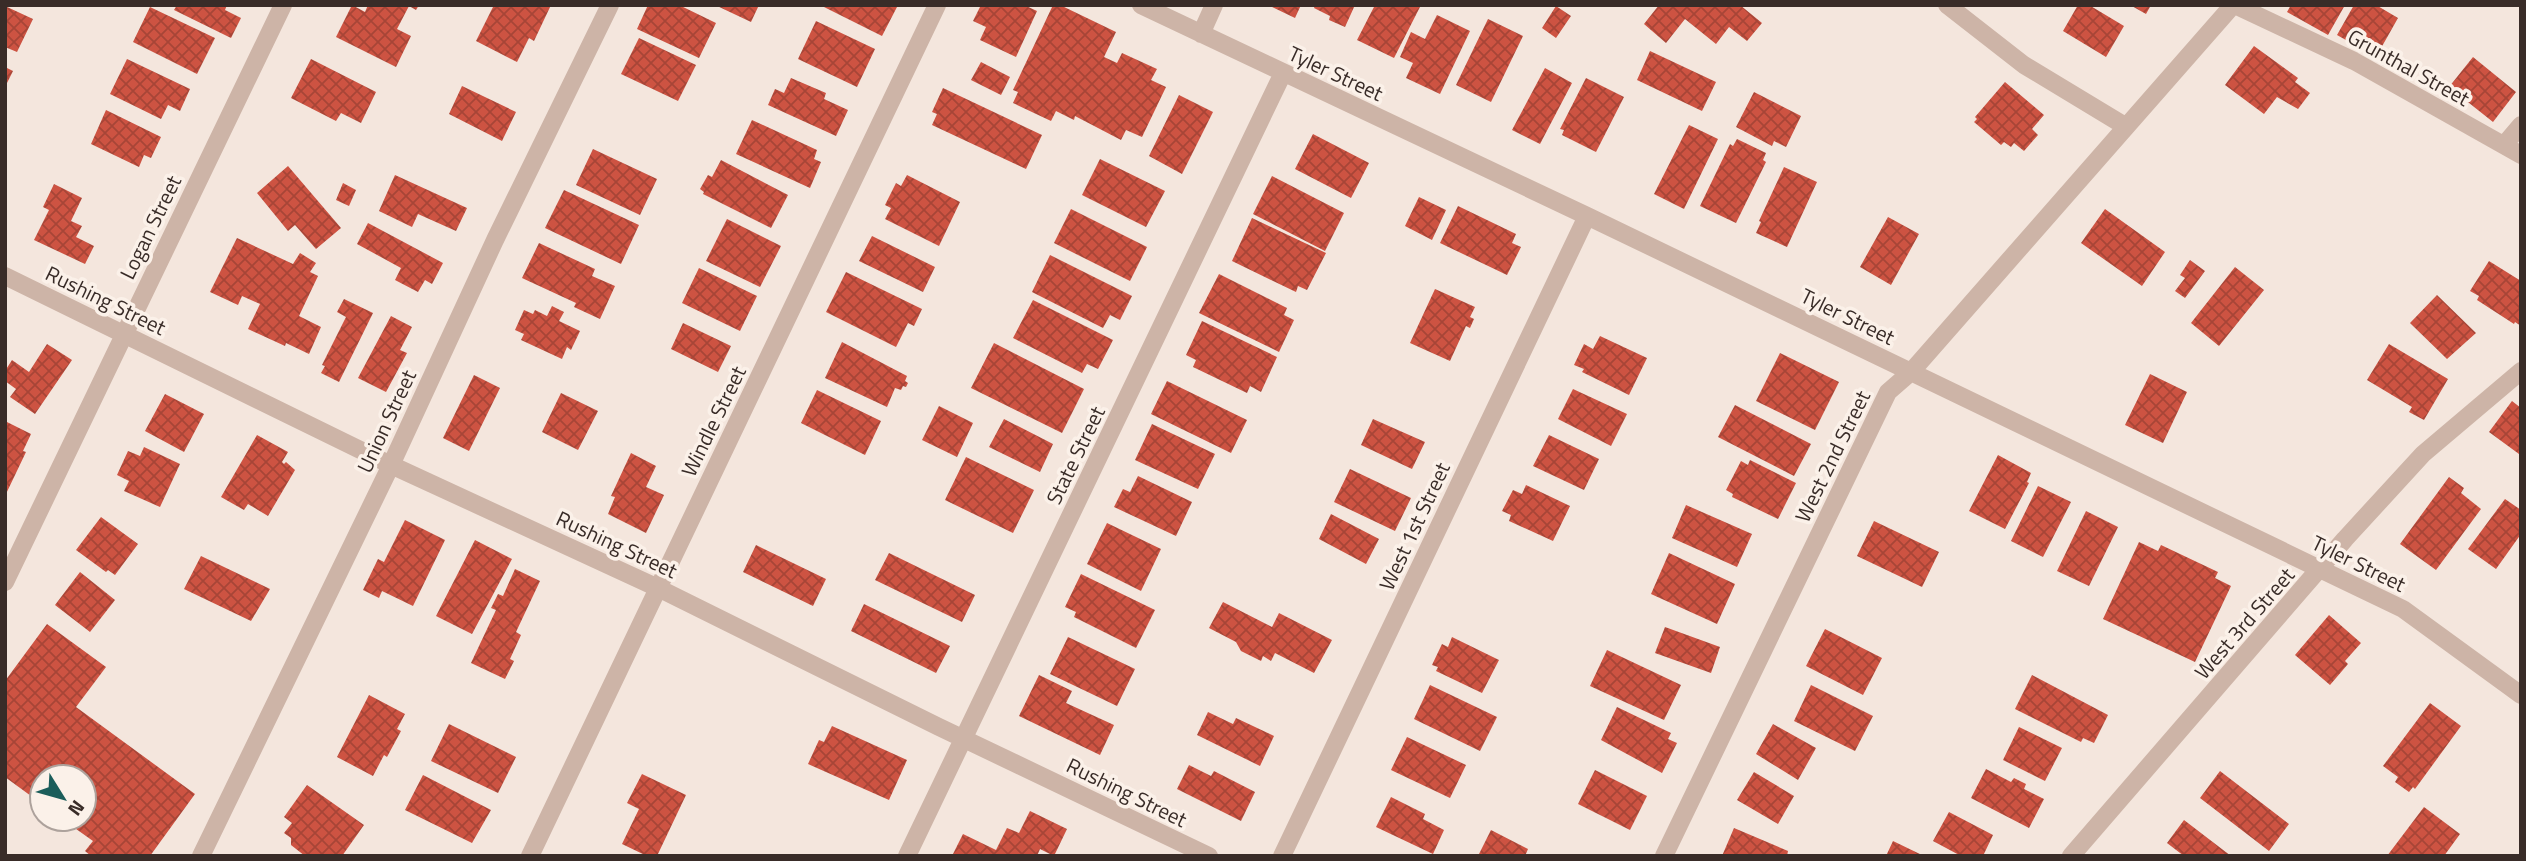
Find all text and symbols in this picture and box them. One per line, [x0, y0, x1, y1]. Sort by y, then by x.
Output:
street label: Grunthal Street [2342, 20, 2476, 114]
street label: Tyler Street [1283, 37, 1389, 109]
street label: Logan Street [111, 169, 189, 285]
street label: Rushing Street [40, 257, 172, 343]
street label: Tyler Street [1795, 279, 1901, 353]
street label: Windle Street [672, 360, 754, 482]
street label: Union Street [348, 364, 424, 478]
street label: West 2nd Street [1786, 384, 1878, 527]
street label: State Street [1037, 400, 1113, 510]
street label: West 1st Street [1370, 456, 1458, 595]
street label: Rushing Street [551, 502, 683, 586]
street label: Tyler Street [2306, 526, 2412, 600]
street label: West 3rd Street [2186, 560, 2302, 686]
street label: Rushing Street [1061, 749, 1193, 835]
north arrow [28, 763, 98, 833]
text: N [61, 795, 93, 823]

